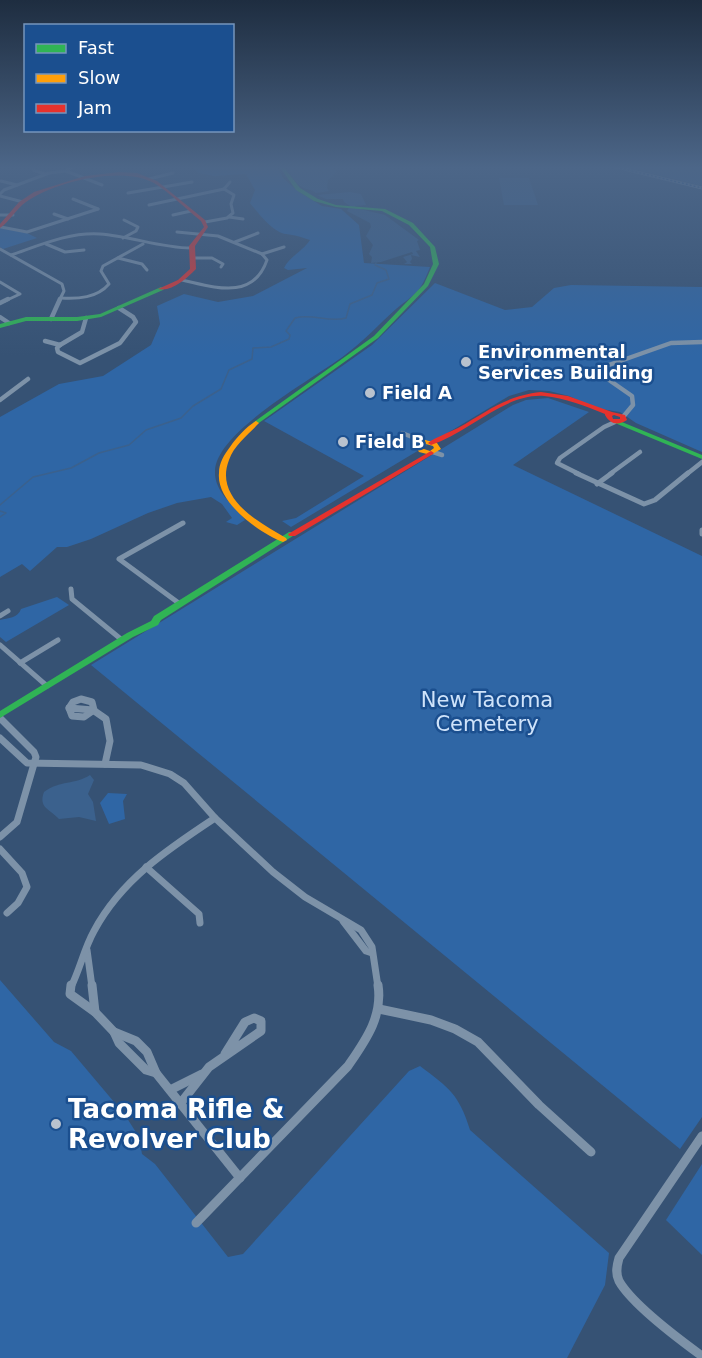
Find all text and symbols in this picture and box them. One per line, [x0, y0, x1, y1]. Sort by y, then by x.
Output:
legend [24, 24, 234, 132]
text: Fast [78, 37, 114, 58]
text: Slow [78, 67, 120, 88]
text: Jam [77, 97, 112, 118]
place label: Environmental Services Building [478, 341, 653, 383]
marker: Environmental Services Building [459, 355, 473, 369]
place label: Field A [382, 382, 452, 403]
marker: Field A [363, 386, 377, 400]
place label: Field B [355, 431, 425, 452]
marker: Field B [336, 435, 350, 449]
park label: New Tacoma Cemetery [421, 688, 553, 736]
place label: Tacoma Rifle & Revolver Club [68, 1094, 284, 1154]
marker: Tacoma Rifle & Revolver Club [49, 1117, 63, 1131]

